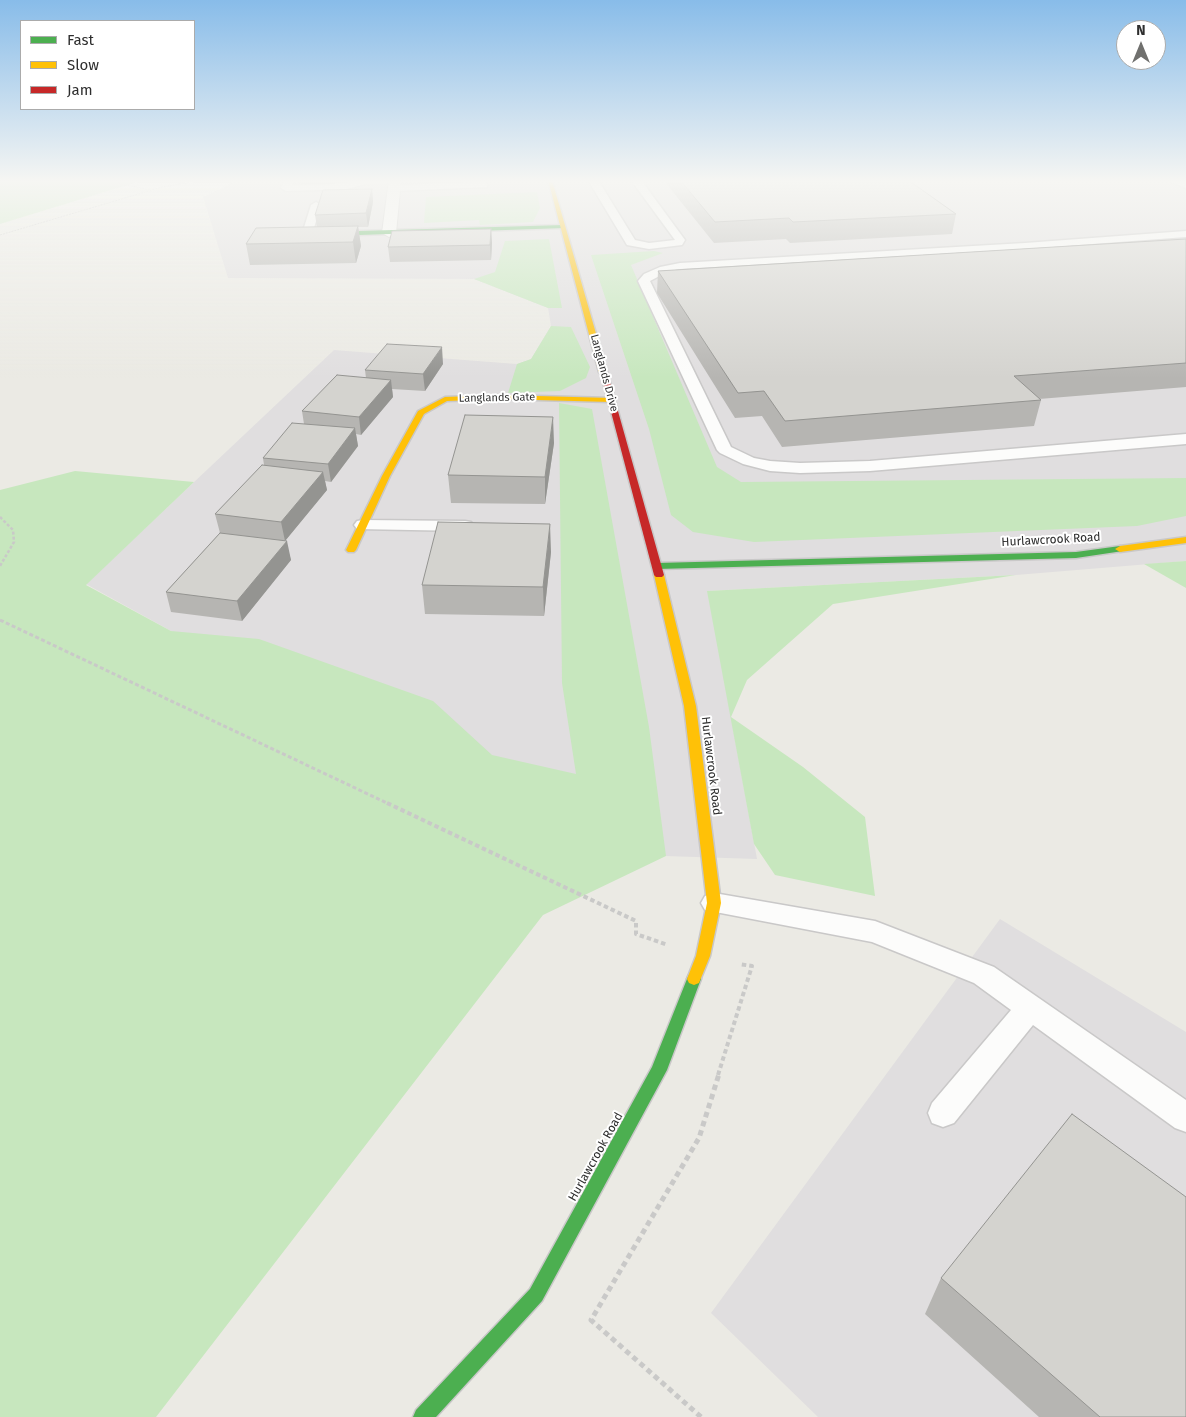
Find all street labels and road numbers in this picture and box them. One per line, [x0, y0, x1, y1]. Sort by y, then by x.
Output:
street label: Langlands Drive [587, 333, 621, 413]
street label: Langlands Gate [459, 391, 535, 405]
street label: Hurlawcrook Road [1001, 530, 1101, 550]
street label: Hurlawcrook Road [698, 716, 724, 816]
street label: Hurlawcrook Road [566, 1110, 626, 1204]

